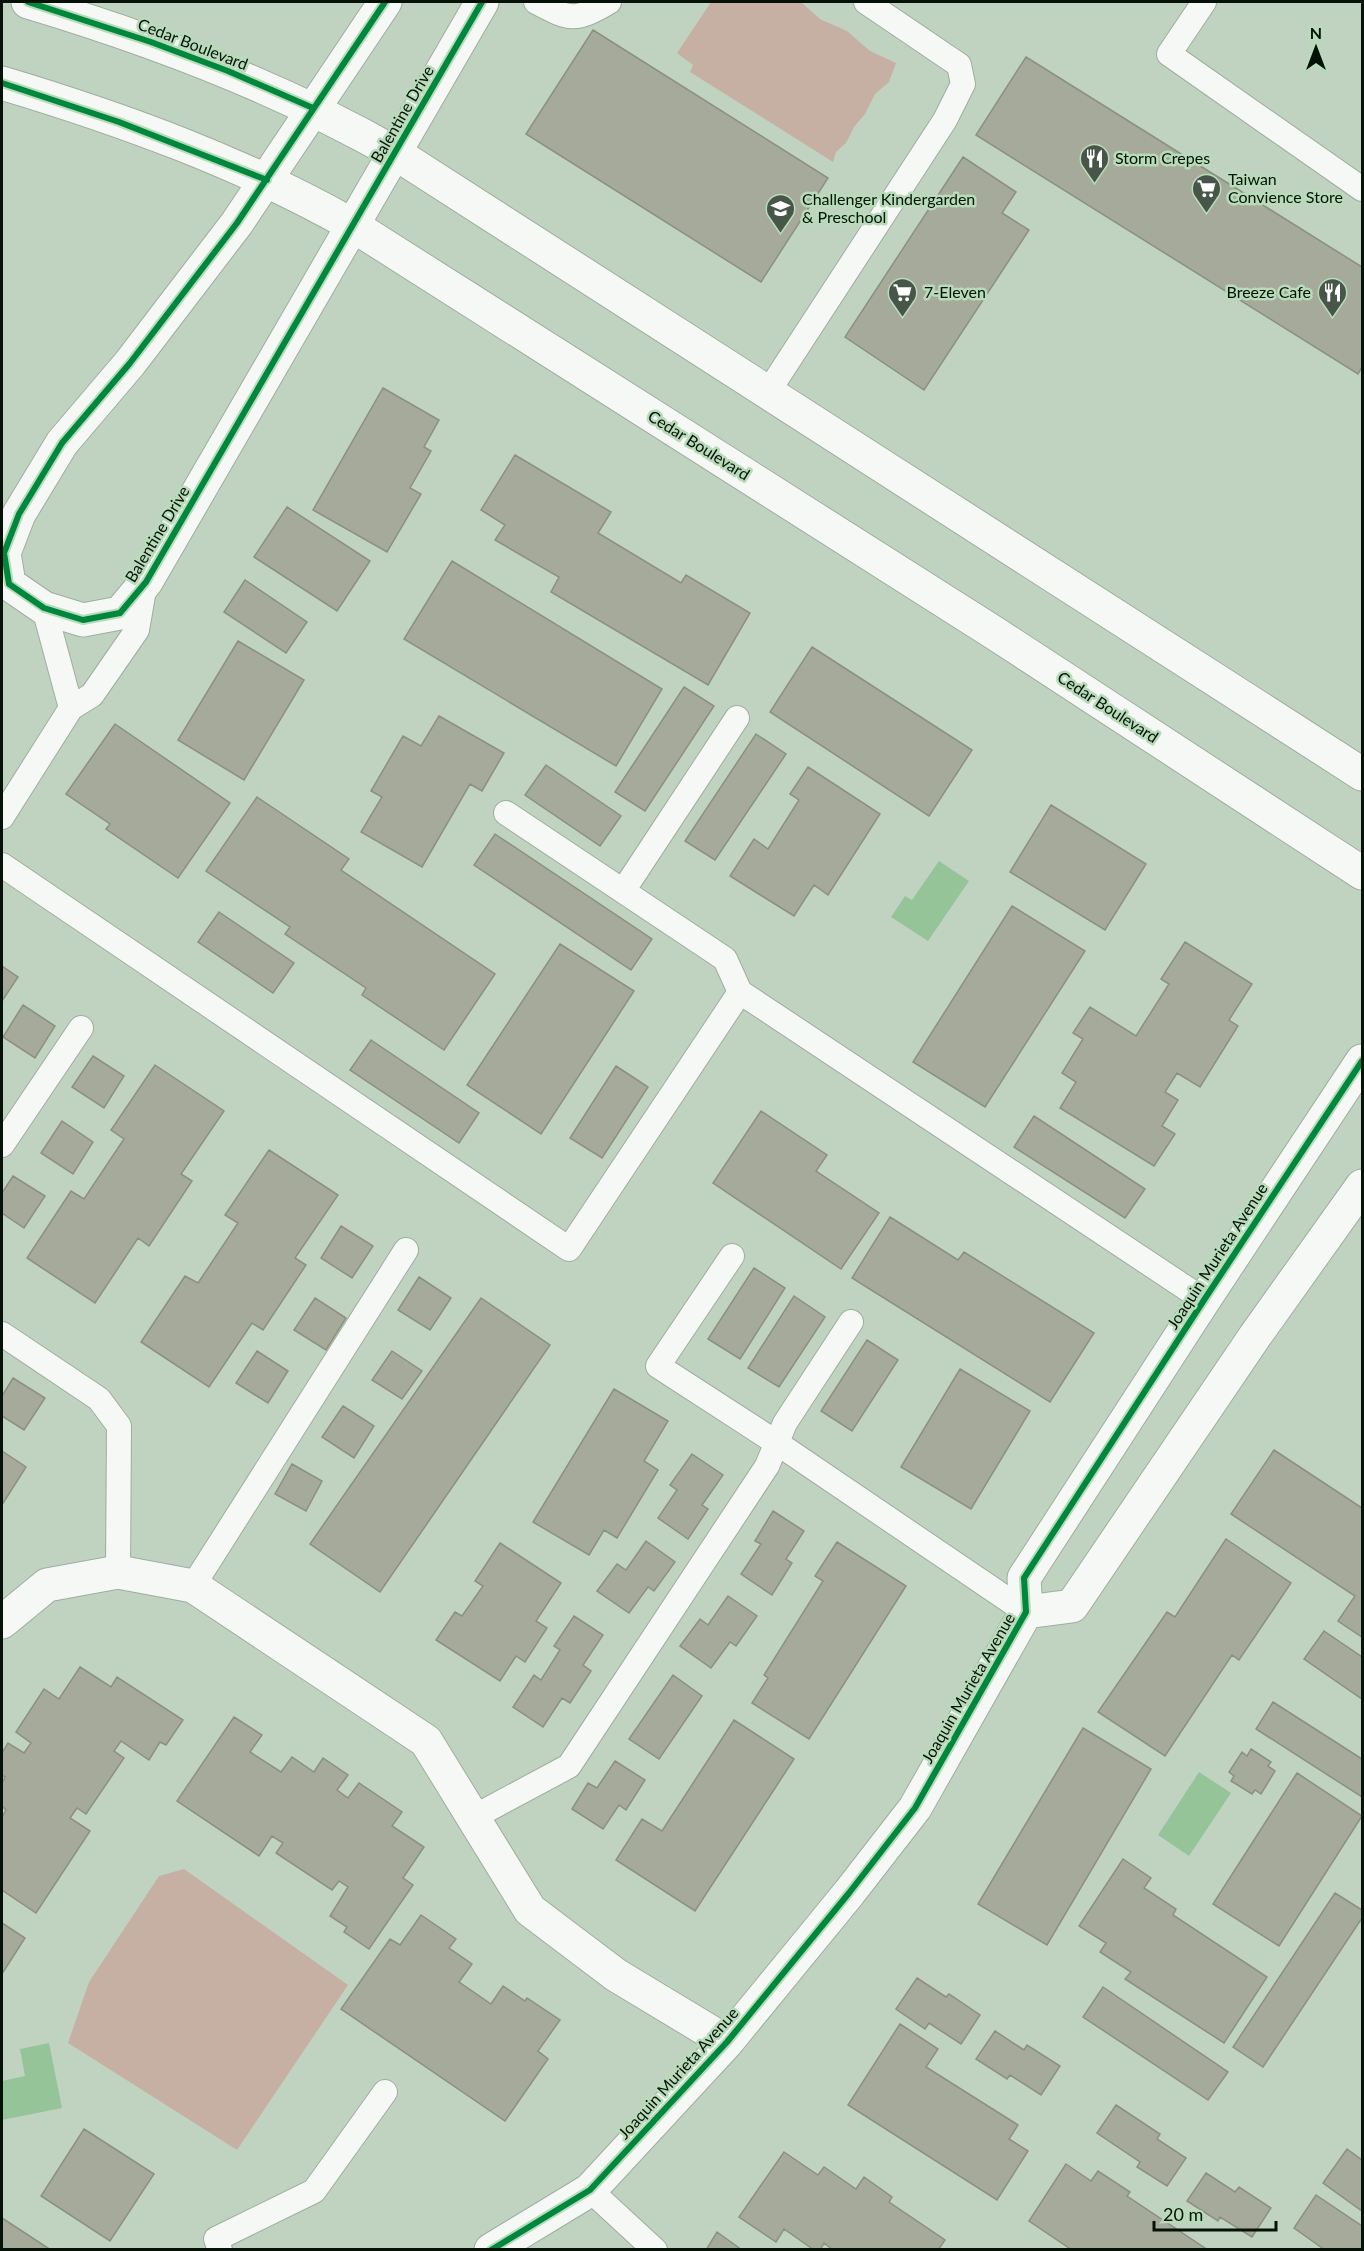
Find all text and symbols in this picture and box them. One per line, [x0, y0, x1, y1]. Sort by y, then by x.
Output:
street label: Cedar Boulevard [136, 14, 251, 73]
north arrow [1286, 18, 1346, 78]
text: N [1310, 23, 1322, 42]
street label: Balentine Drive [366, 62, 437, 166]
restaurant icon: Storm Crepes [1078, 142, 1110, 184]
place label: Storm Crepes [1115, 148, 1210, 167]
place label: Taiwan Convience Store [1228, 169, 1343, 206]
supermarket icon: Taiwan Convience Store [1191, 172, 1223, 214]
place label: Challenger Kindergarden & Preschool [802, 189, 975, 226]
school or university icon: Challenger Kindergarden & Preschool [765, 192, 797, 234]
supermarket icon: 7-Eleven [887, 276, 919, 318]
restaurant icon: Breeze Cafe [1316, 276, 1348, 318]
place label: 7-Eleven [924, 282, 986, 301]
place label: Breeze Cafe [1227, 282, 1311, 301]
street label: Cedar Boulevard [645, 406, 754, 483]
street label: Balentine Drive [120, 482, 193, 585]
street label: Cedar Boulevard [1054, 667, 1162, 746]
street label: Joaquin Murieta Avenue [1162, 1179, 1271, 1332]
street label: Joaquin Murieta Avenue [917, 1609, 1018, 1766]
street label: Joaquin Murieta Avenue [614, 2003, 742, 2142]
scale bar [1154, 2194, 1276, 2232]
text: 20 m [1163, 2203, 1203, 2225]

